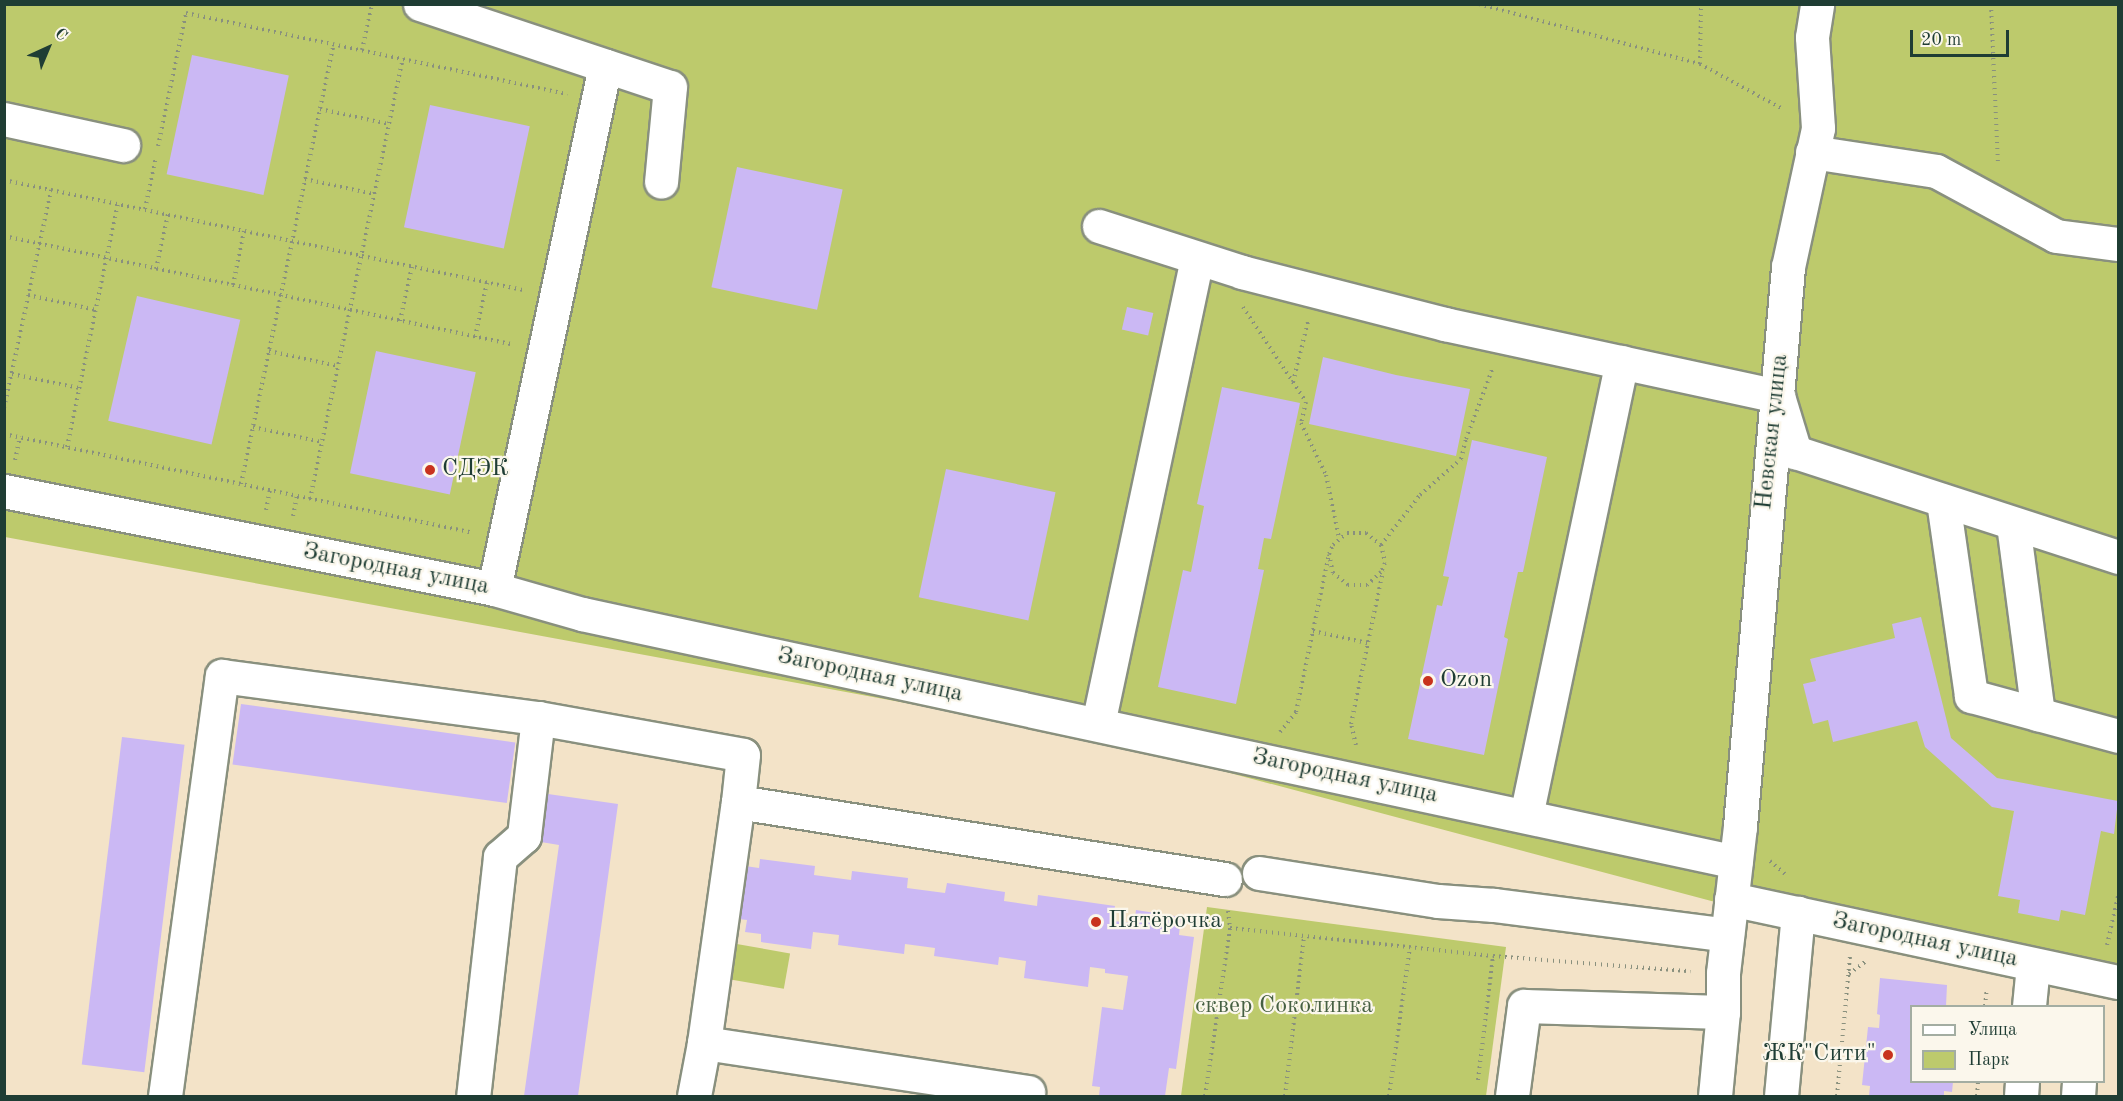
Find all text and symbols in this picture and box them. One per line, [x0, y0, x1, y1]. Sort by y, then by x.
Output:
north arrow [18, 18, 78, 78]
scale bar [1913, 18, 2012, 56]
text: С [51, 26, 70, 44]
text: 20 m [1921, 31, 1961, 49]
street label: Невская улица [1751, 353, 1795, 511]
place label: СДЭК [442, 456, 509, 484]
marker: СДЭК [423, 463, 437, 477]
street label: Загородная улица [301, 538, 491, 602]
street label: Загородная улица [775, 642, 965, 710]
place label: Ozon [1440, 667, 1492, 695]
marker: Ozon [1421, 674, 1435, 688]
street label: Загородная улица [1250, 743, 1440, 811]
street label: Загородная улица [1830, 907, 2020, 975]
place label: Пятёрочка [1108, 908, 1222, 936]
marker: Пятёрочка [1089, 915, 1103, 929]
park label: сквер Соколинка [1195, 993, 1373, 1021]
legend [1910, 1005, 2105, 1083]
text: Улица [1968, 1021, 2017, 1039]
place label: ЖК"Сити" [1762, 1041, 1876, 1069]
marker: ЖК"Сити" [1881, 1048, 1895, 1062]
text: Парк [1968, 1051, 2009, 1069]

